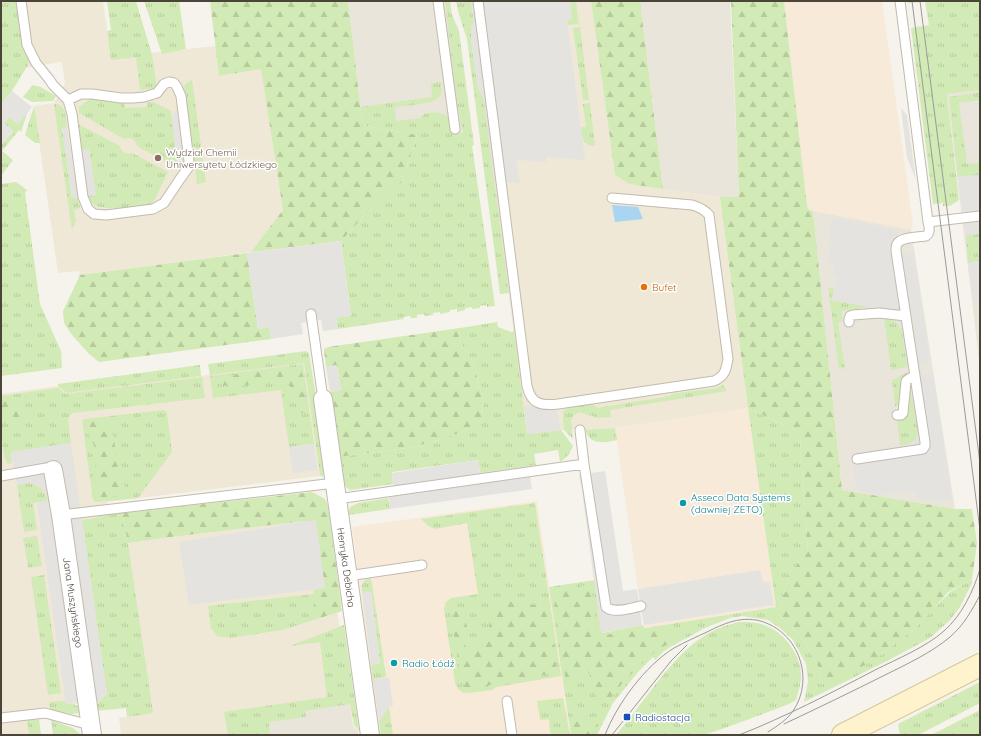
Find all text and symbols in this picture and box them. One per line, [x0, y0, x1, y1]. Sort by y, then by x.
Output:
place label: Wydział Chemii Uniwersytetu Łódzkiego [166, 146, 277, 171]
marker: Wydział Chemii Uniwersytetu Łódzkiego [153, 153, 163, 163]
place label: Bufet [652, 281, 677, 294]
marker: Bufet [639, 282, 649, 292]
place label: Asseco Data Systems (dawniej ZETO) [691, 491, 791, 516]
marker: Asseco Data Systems (dawniej ZETO) [678, 498, 688, 508]
street label: Henryka Debicha [335, 527, 359, 608]
street label: Jana Muszyńskiego [61, 556, 86, 649]
place label: Radio Łódź [402, 657, 455, 670]
marker: Radio Łódź [389, 658, 399, 668]
place label: Radiostacja [635, 711, 690, 724]
marker: Radiostacja [622, 712, 632, 722]

